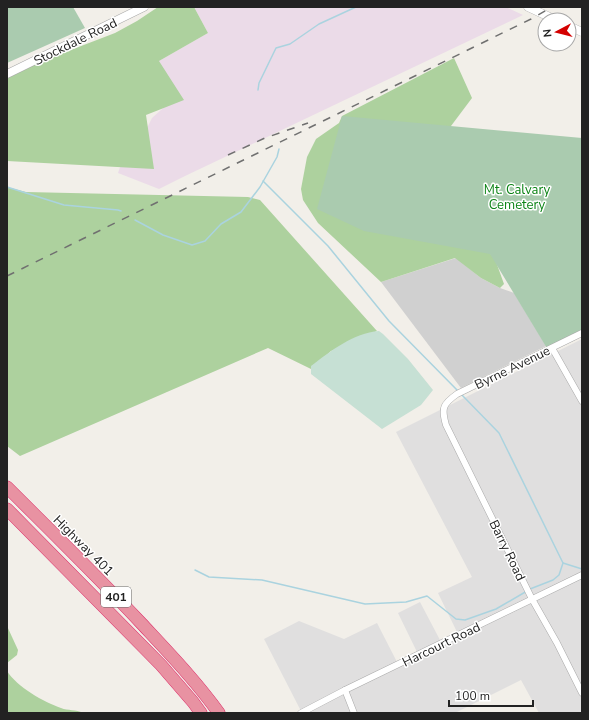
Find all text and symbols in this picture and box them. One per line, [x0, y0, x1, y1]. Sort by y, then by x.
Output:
north arrow [537, 12, 577, 52]
street label: Stockdale Road [31, 14, 120, 70]
text: N [540, 28, 556, 38]
park label: Mt. Calvary Cemetery [484, 181, 551, 214]
street label: Byrne Avenue [472, 342, 553, 394]
street label: Highway 401 [49, 511, 118, 580]
street label: Barry Road [485, 517, 530, 584]
road number: 401 [101, 587, 131, 607]
street label: Harcourt Road [399, 618, 484, 672]
scale bar [449, 682, 533, 708]
text: 100 m [455, 688, 490, 704]

